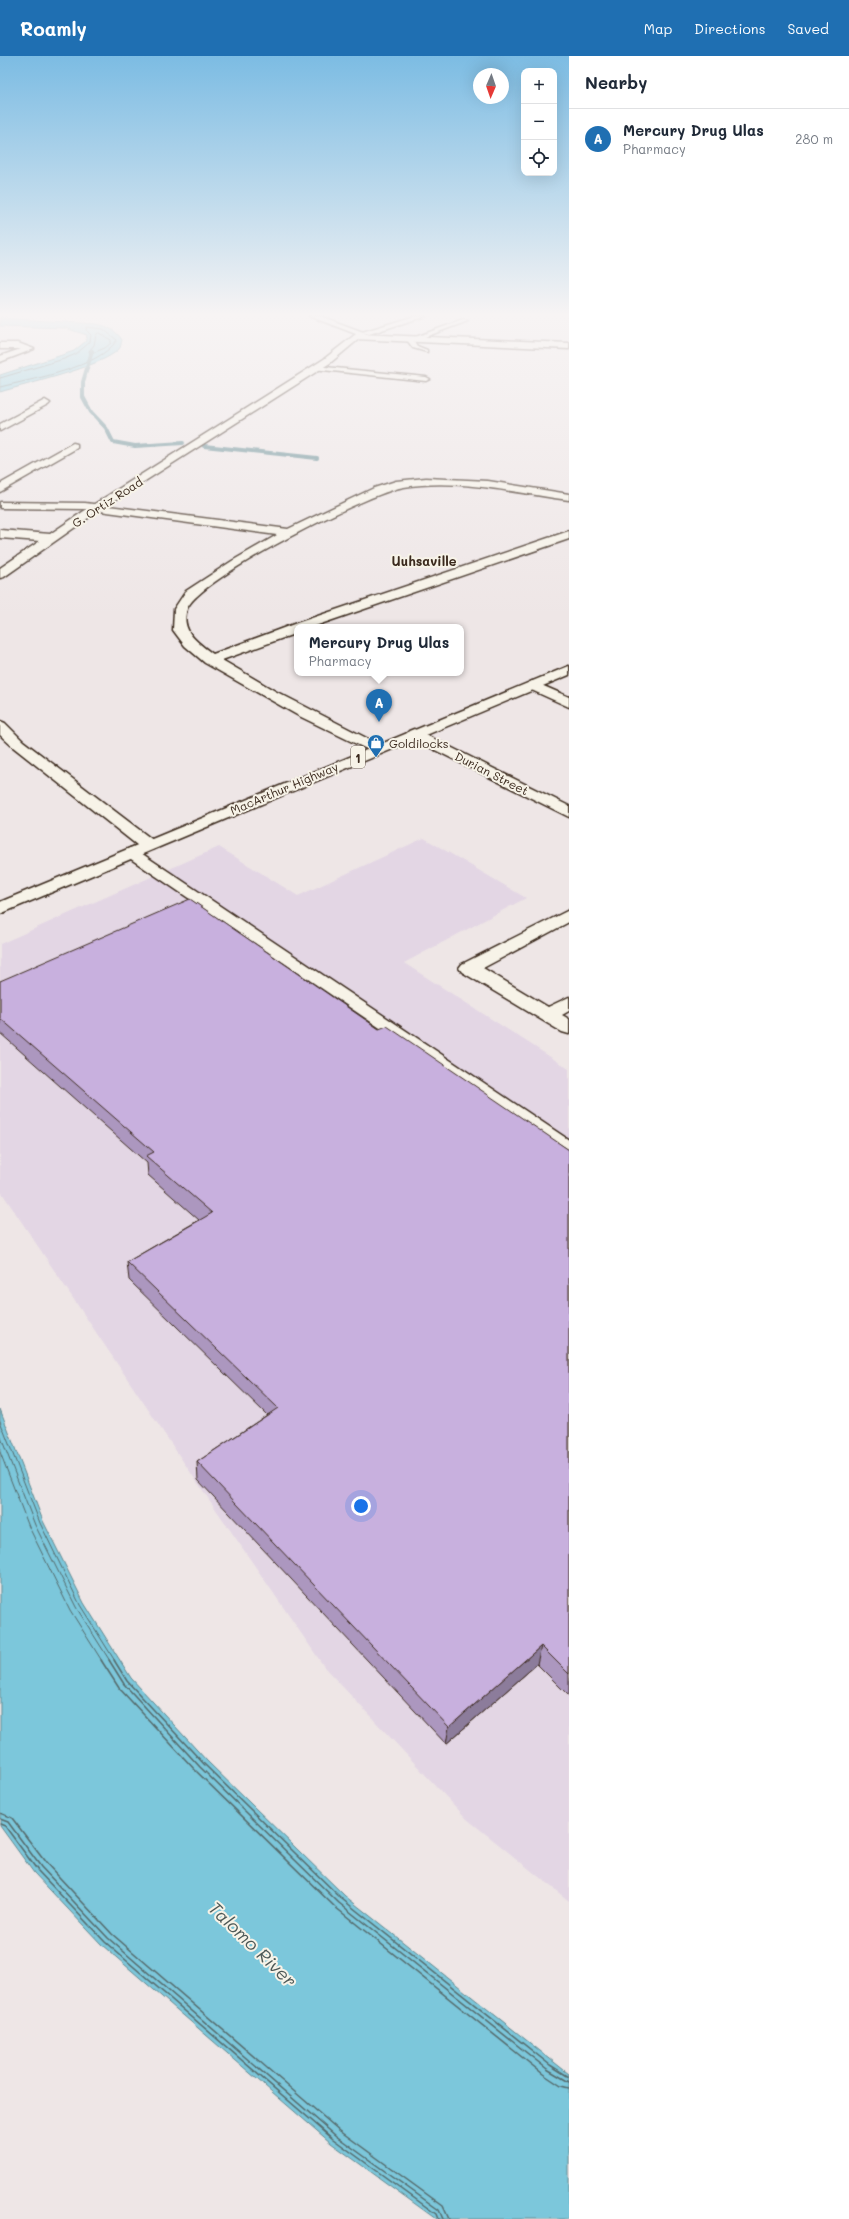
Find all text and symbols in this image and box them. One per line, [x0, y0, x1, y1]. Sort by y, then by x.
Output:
text: Roamly [20, 16, 87, 41]
text: Map [644, 19, 672, 38]
text: Directions [694, 19, 765, 38]
text: Saved [787, 19, 829, 38]
north arrow [473, 68, 509, 104]
map controls [521, 68, 557, 176]
button: + [521, 68, 557, 104]
text: Nearby [585, 71, 647, 93]
button: − [521, 104, 557, 140]
text: Mercury Drug Ulas [623, 120, 764, 140]
text: A [593, 130, 603, 147]
text: 280 m [795, 130, 833, 147]
button: locate [521, 140, 557, 176]
text: Pharmacy [623, 140, 686, 157]
street label: G. Ortiz Road [69, 473, 146, 531]
district label: Uuhsaville [392, 552, 457, 569]
popup [294, 624, 464, 676]
text: Mercury Drug Ulas [309, 632, 449, 652]
text: Pharmacy [309, 652, 371, 669]
pin: A [366, 689, 392, 722]
shop icon: Goldilocks [366, 733, 386, 758]
place label: Goldilocks [389, 735, 449, 751]
road number: 1 [351, 746, 365, 768]
street label: Durian Street [452, 748, 532, 798]
street label: MacArthur Highway [228, 758, 340, 818]
your location [351, 1496, 371, 1516]
water label: Talomo River [204, 1896, 302, 1992]

